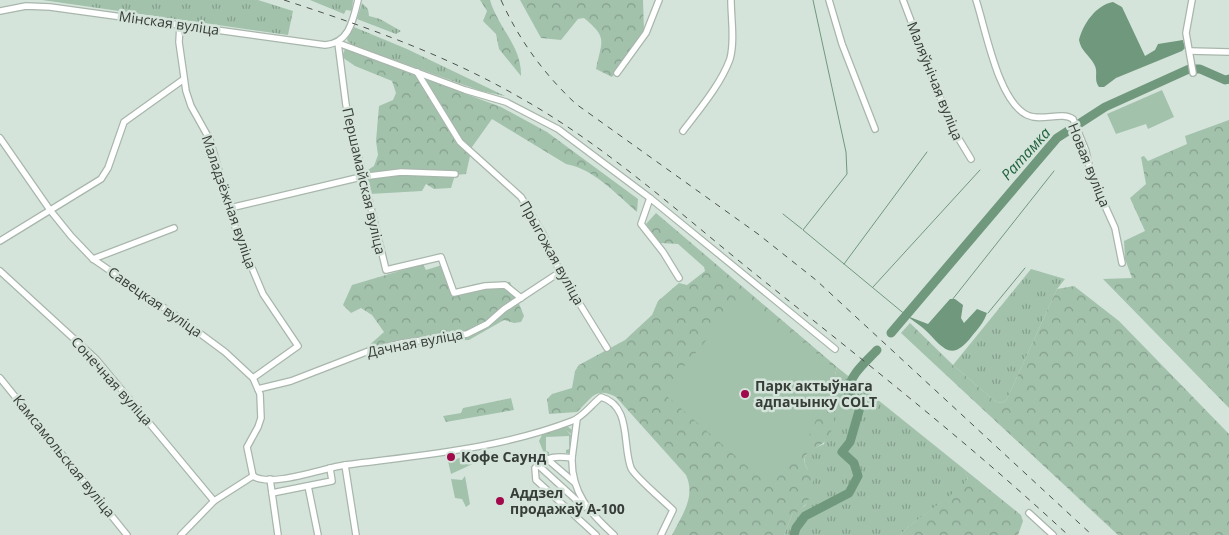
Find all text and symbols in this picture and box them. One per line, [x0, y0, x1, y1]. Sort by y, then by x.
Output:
street label: Мінская вуліца [118, 6, 221, 39]
street label: Маляўнічая вуліца [903, 19, 968, 143]
street label: Першамайская вуліца [338, 106, 391, 256]
street label: Новая вуліца [1064, 120, 1115, 210]
water label: Ратамка [996, 122, 1055, 184]
street label: Маладзёжная вуліца [198, 132, 261, 271]
street label: Прыгожая вуліца [516, 197, 589, 308]
street label: Савецкая вуліца [104, 262, 206, 341]
street label: Дачная вуліца [365, 324, 464, 361]
street label: Сонечная вуліца [67, 332, 157, 429]
place label: Парк актыўнага адпачынку COLT [755, 376, 877, 411]
marker: Парк актыўнага адпачынку COLT [739, 388, 751, 400]
street label: Камсамольская вуліца [9, 391, 120, 521]
place label: Кофе Саунд [461, 447, 547, 466]
marker: Кофе Саунд [445, 451, 457, 463]
place label: Аддзел продажаў А-100 [510, 483, 625, 518]
marker: Аддзел продажаў А-100 [494, 495, 506, 507]

